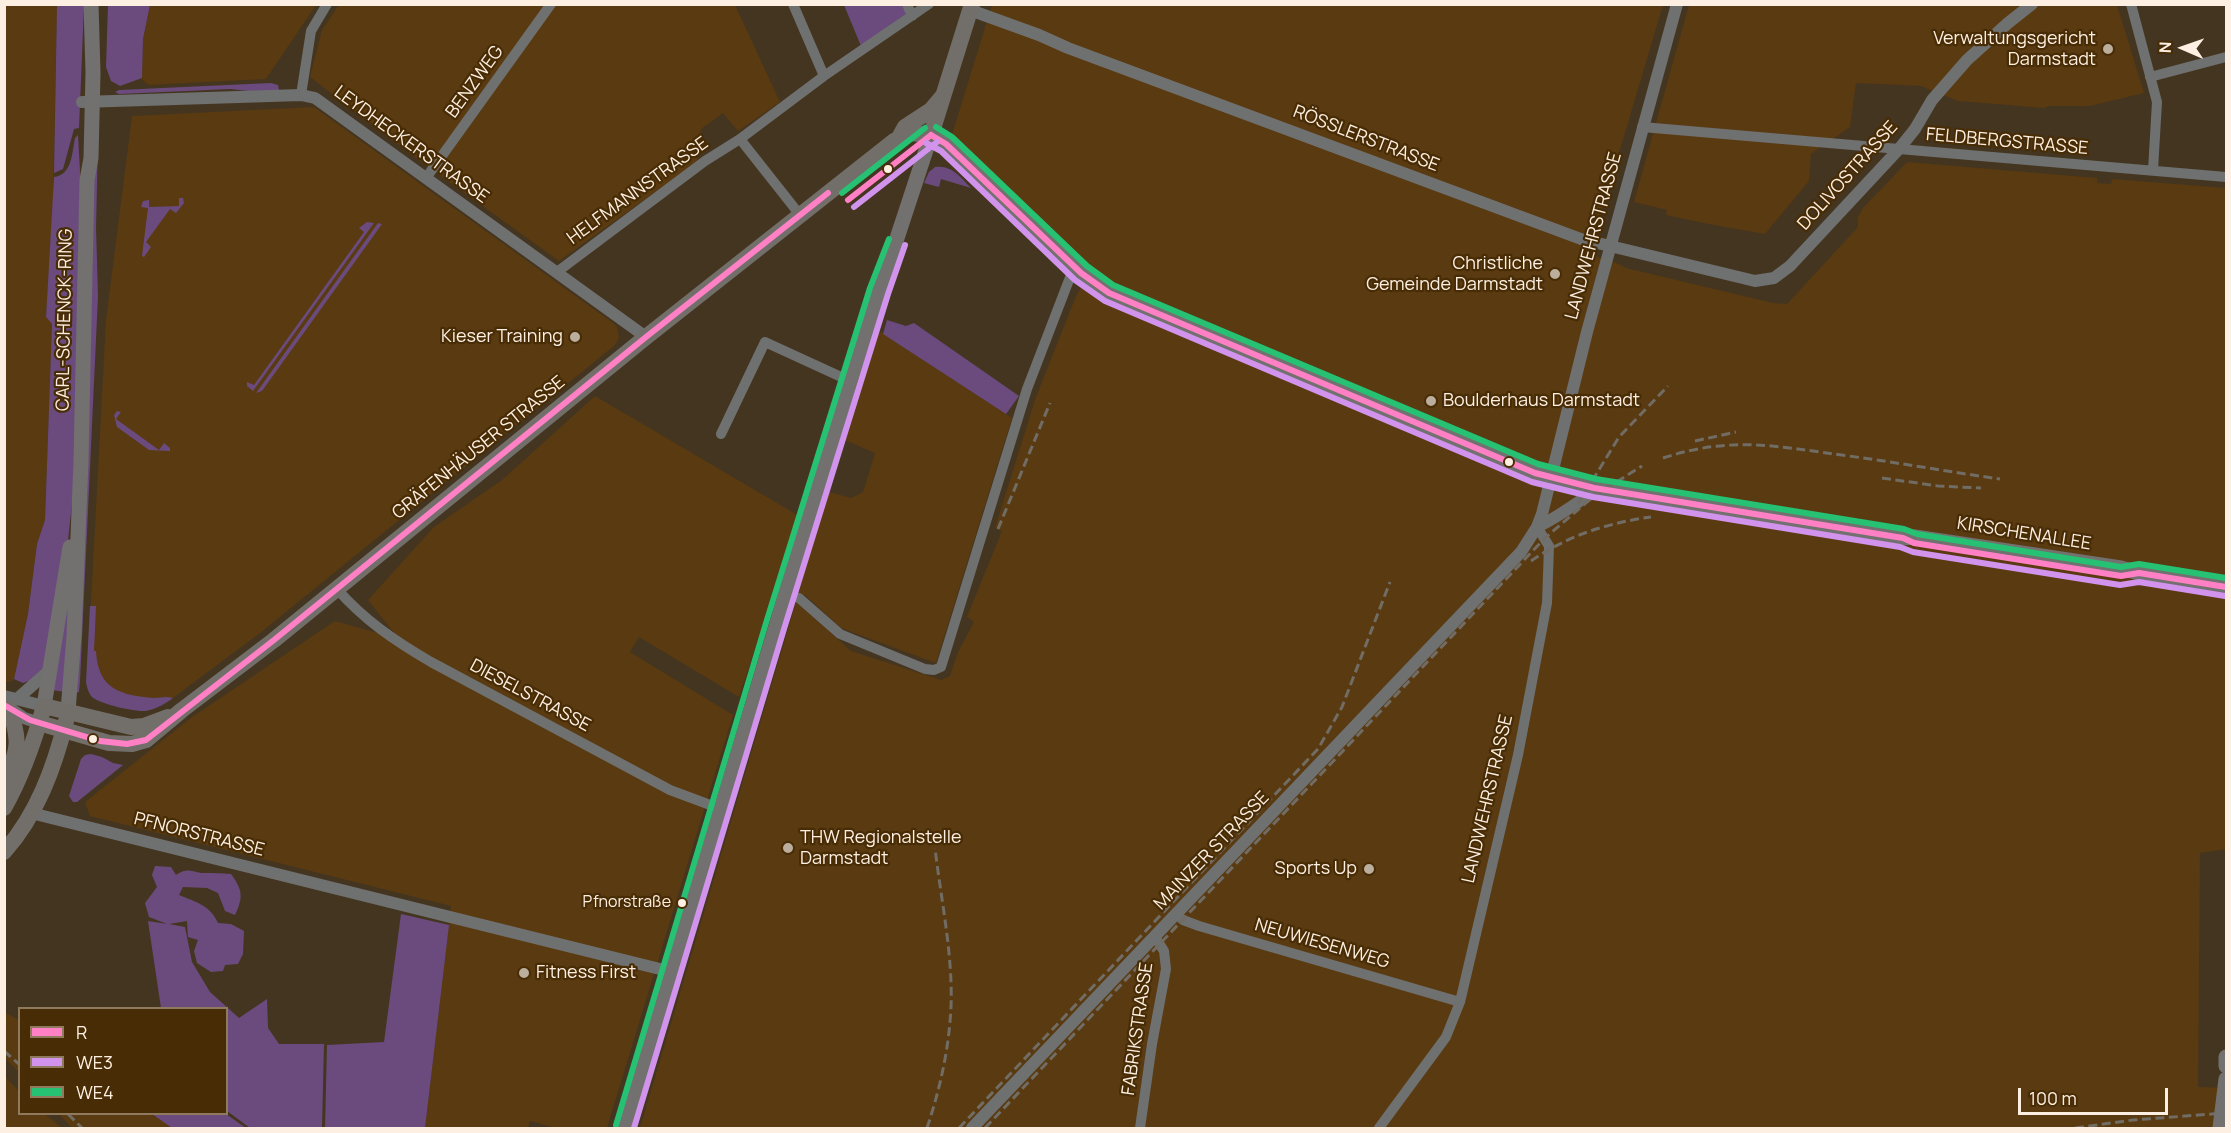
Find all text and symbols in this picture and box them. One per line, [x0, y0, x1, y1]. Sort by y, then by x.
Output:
north arrow [2153, 18, 2213, 78]
place label: Verwaltungsgericht Darmstadt [1933, 28, 2096, 70]
text: N [2154, 41, 2176, 54]
street label: BENZWEG [442, 42, 508, 122]
marker: Verwaltungsgericht Darmstadt [2101, 42, 2115, 56]
street label: LEYDHECKERSTRASSE [329, 82, 493, 208]
street label: RÖSSLERSTRASSE [1290, 101, 1442, 177]
street label: DOLIVOSTRASSE [1793, 117, 1903, 235]
street label: FELDBERGSTRASSE [1925, 124, 2089, 160]
street label: HELFMANNSTRASSE [563, 133, 713, 249]
street label: LANDWEHRSTRASSE [1561, 150, 1627, 322]
unlabelled marker [882, 163, 894, 175]
street label: CARL-SCHENCK-RING [53, 229, 77, 411]
place label: Christliche Gemeinde Darmstadt [1366, 253, 1543, 296]
marker: Christliche Gemeinde Darmstadt [1548, 267, 1562, 281]
place label: Kieser Training [441, 326, 563, 348]
marker: Kieser Training [568, 330, 582, 344]
street label: GRÄFENHÄUSER STRASSE [388, 372, 570, 524]
place label: Boulderhaus Darmstadt [1443, 390, 1640, 412]
marker: Boulderhaus Darmstadt [1424, 394, 1438, 408]
unlabelled marker [1503, 456, 1515, 468]
street label: KIRSCHENALLEE [1955, 513, 2093, 555]
street label: DIESELSTRASSE [466, 655, 594, 737]
street label: LANDWEHRSTRASSE [1458, 713, 1518, 885]
unlabelled marker [87, 733, 99, 745]
street label: MAINZER STRASSE [1150, 787, 1274, 915]
street label: PFNORSTRASSE [132, 808, 266, 862]
place label: THW Regionalstelle Darmstadt [800, 827, 962, 870]
marker: THW Regionalstelle Darmstadt [781, 841, 795, 855]
place label: Sports Up [1275, 858, 1357, 880]
marker: Sports Up [1362, 862, 1376, 876]
place label: Pfnorstraße [583, 893, 671, 913]
marker: Pfnorstraße [676, 897, 688, 909]
street label: NEUWIESENWEG [1252, 914, 1392, 974]
street label: FABRIKSTRASSE [1118, 961, 1158, 1097]
place label: Fitness First [536, 962, 636, 984]
marker: Fitness First [517, 966, 531, 980]
legend [18, 1007, 228, 1115]
text: R [76, 1020, 87, 1044]
text: WE3 [76, 1050, 113, 1074]
scale bar [2021, 1076, 2171, 1114]
text: WE4 [76, 1080, 114, 1104]
text: 100 m [2029, 1086, 2077, 1110]

